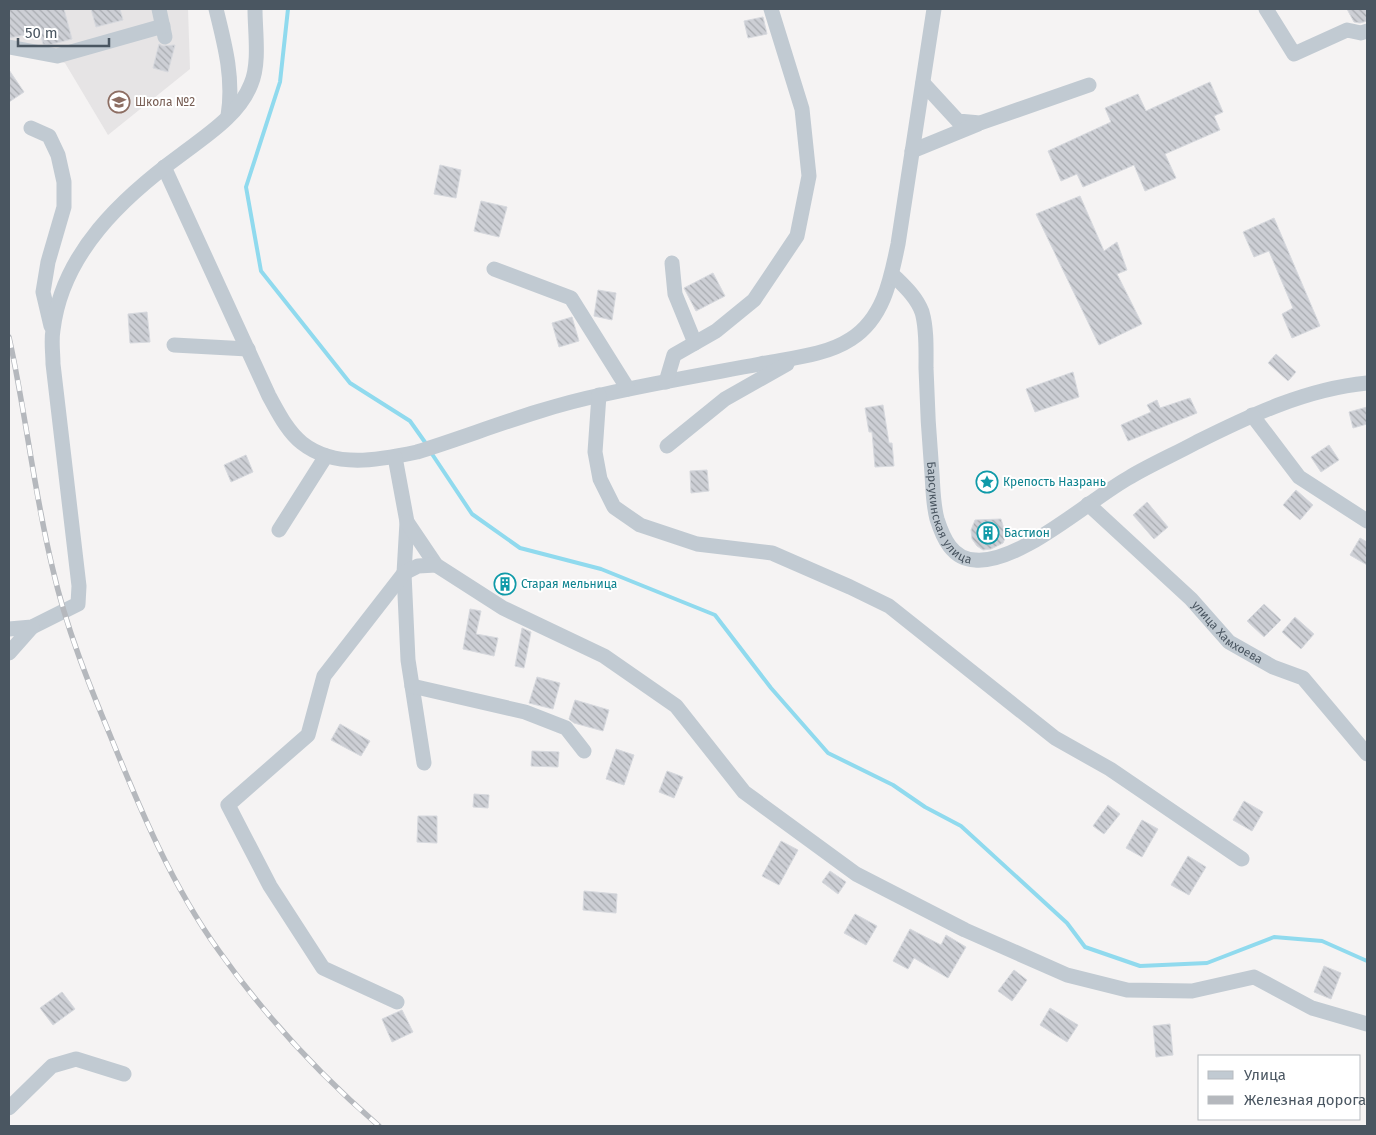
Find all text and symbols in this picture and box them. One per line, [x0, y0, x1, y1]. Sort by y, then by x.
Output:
scale bar [18, 15, 109, 47]
text: 50 m [25, 24, 58, 42]
school or university icon: Школа №2 [107, 90, 131, 114]
place label: Школа №2 [135, 95, 195, 109]
street label: Барсукинская улица [924, 461, 973, 567]
place icon: Крепость Назрань [975, 470, 999, 494]
place label: Крепость Назрань [1003, 475, 1106, 489]
building icon: Бастион [976, 521, 1000, 545]
place label: Бастион [1004, 526, 1050, 540]
building icon: Старая мельница [493, 572, 517, 596]
place label: Старая мельница [521, 577, 617, 591]
street label: улица Хамхоева [1189, 598, 1265, 667]
legend [1198, 1055, 1361, 1120]
text: Улица [1244, 1066, 1286, 1084]
text: Железная дорога [1244, 1091, 1366, 1109]

